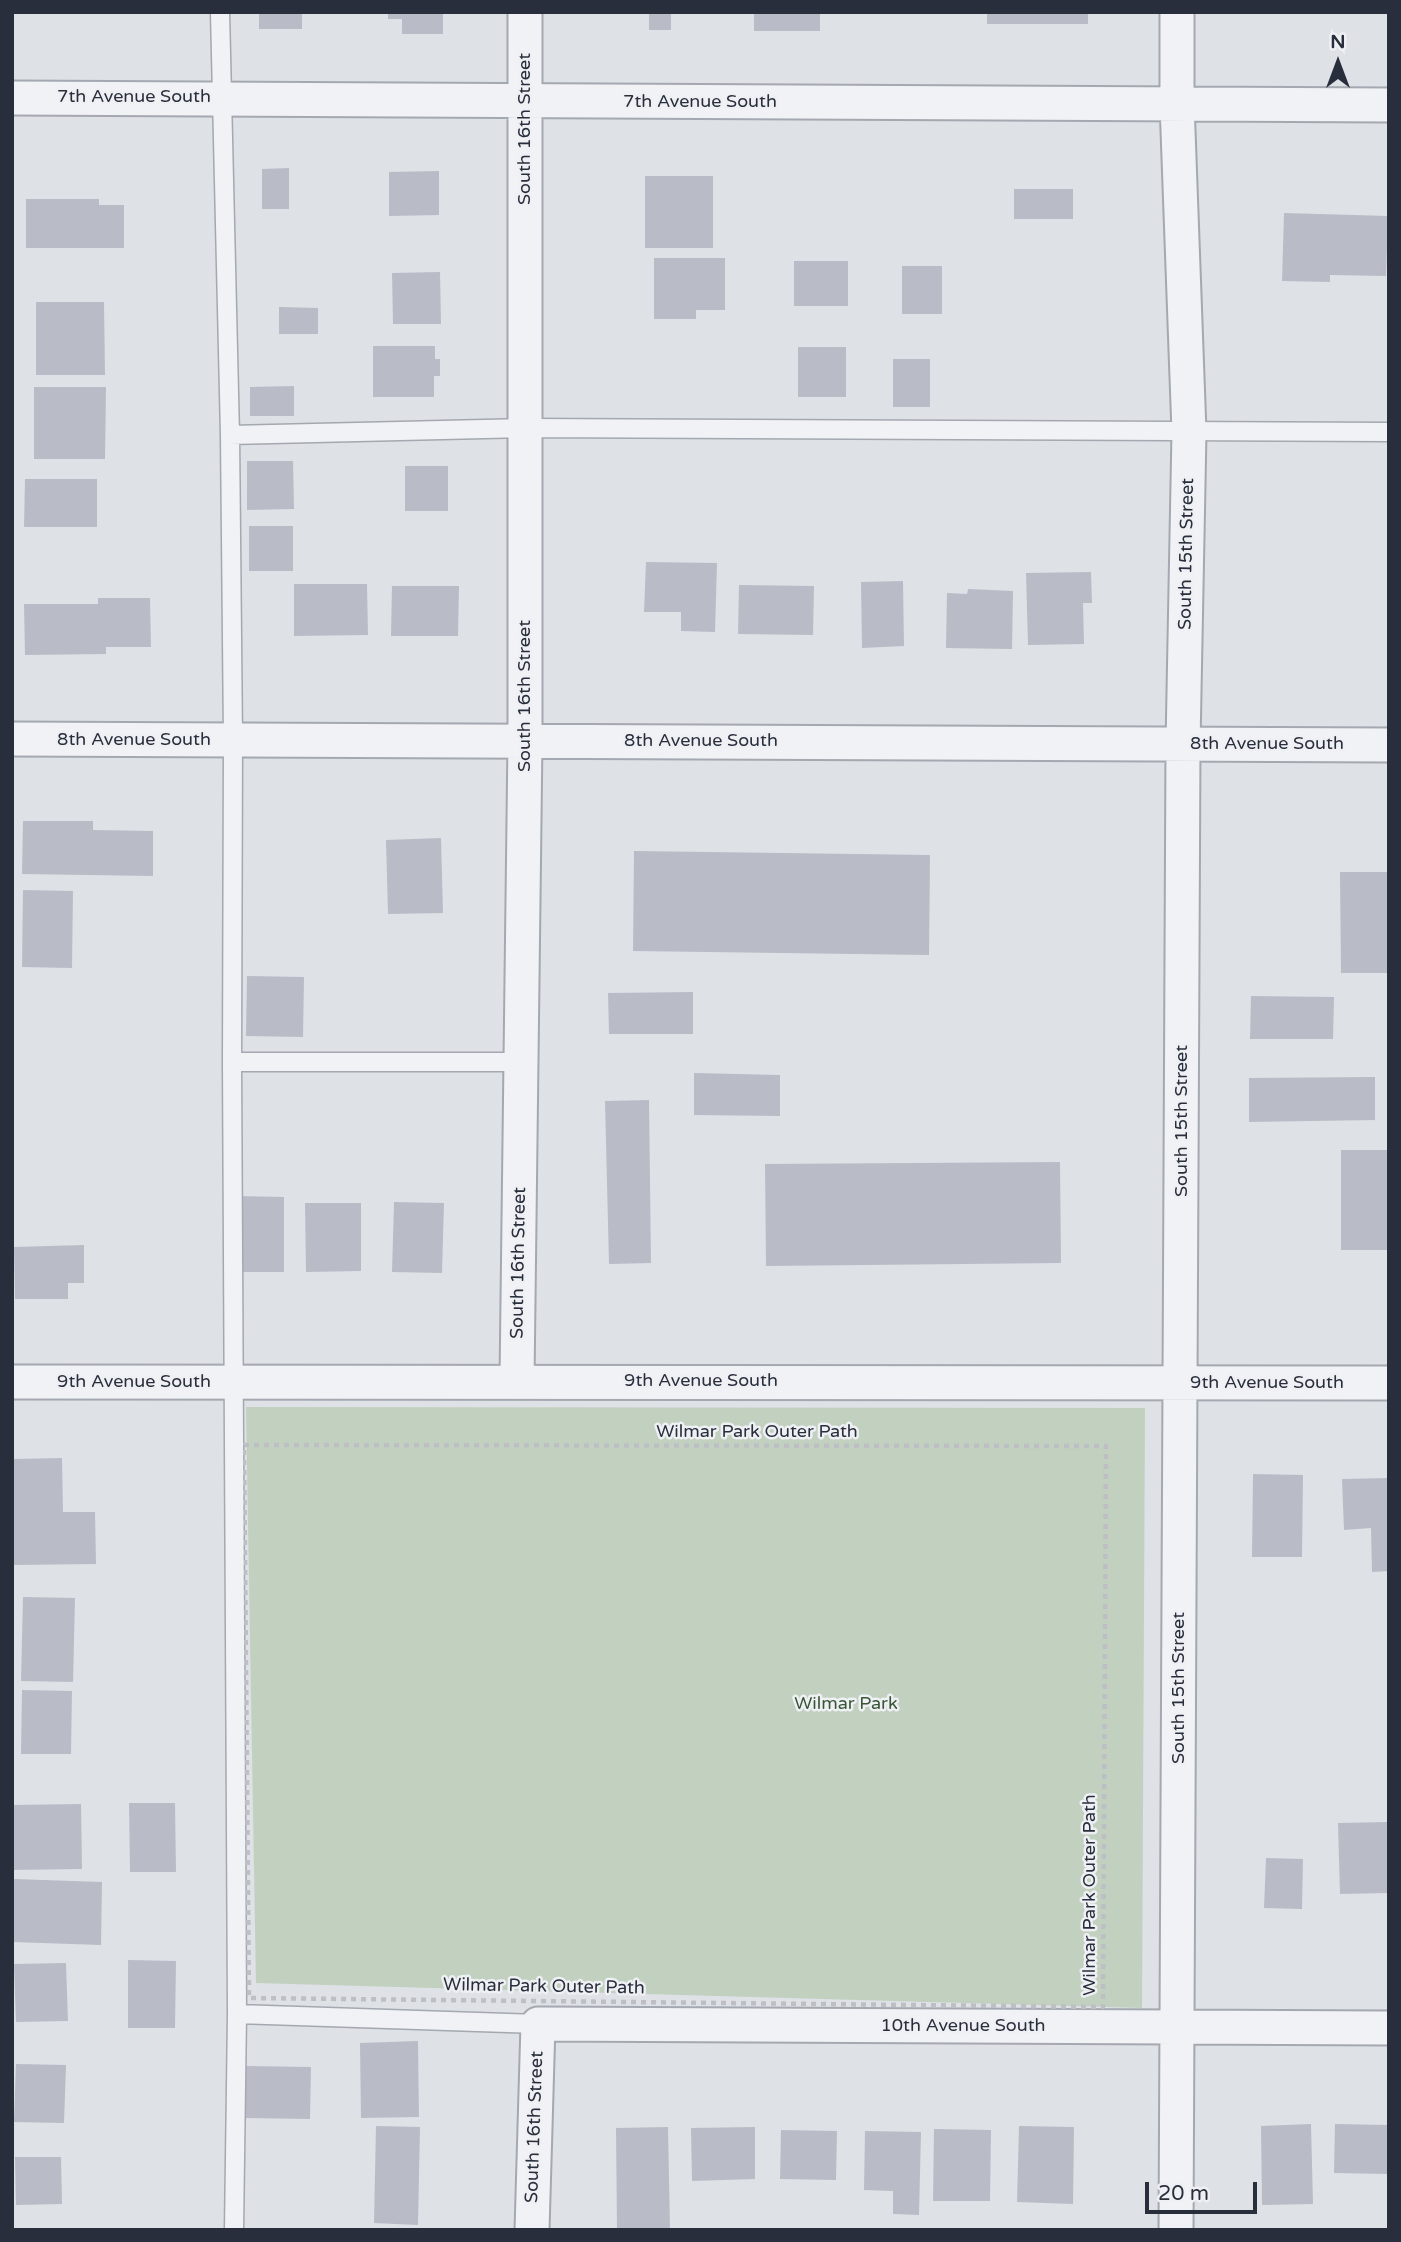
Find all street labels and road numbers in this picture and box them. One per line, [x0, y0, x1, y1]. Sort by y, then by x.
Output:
street label: South 16th Street [514, 53, 536, 205]
street label: 7th Avenue South [57, 86, 211, 108]
street label: 7th Avenue South [623, 91, 777, 113]
street label: South 15th Street [1175, 478, 1199, 630]
street label: South 16th Street [514, 620, 536, 772]
street label: 8th Avenue South [57, 729, 211, 751]
street label: 8th Avenue South [624, 730, 778, 752]
street label: 8th Avenue South [1190, 733, 1344, 755]
street label: South 15th Street [1171, 1045, 1193, 1197]
street label: South 16th Street [507, 1187, 531, 1339]
street label: 9th Avenue South [624, 1370, 778, 1392]
street label: 9th Avenue South [57, 1371, 211, 1393]
street label: 9th Avenue South [1190, 1372, 1344, 1394]
street label: Wilmar Park Outer Path [656, 1421, 858, 1443]
street label: South 15th Street [1168, 1612, 1190, 1764]
street label: Wilmar Park Outer Path [1079, 1794, 1101, 1996]
street label: Wilmar Park Outer Path [443, 1974, 645, 2000]
street label: 10th Avenue South [880, 2015, 1046, 2037]
street label: South 16th Street [522, 2051, 548, 2203]

